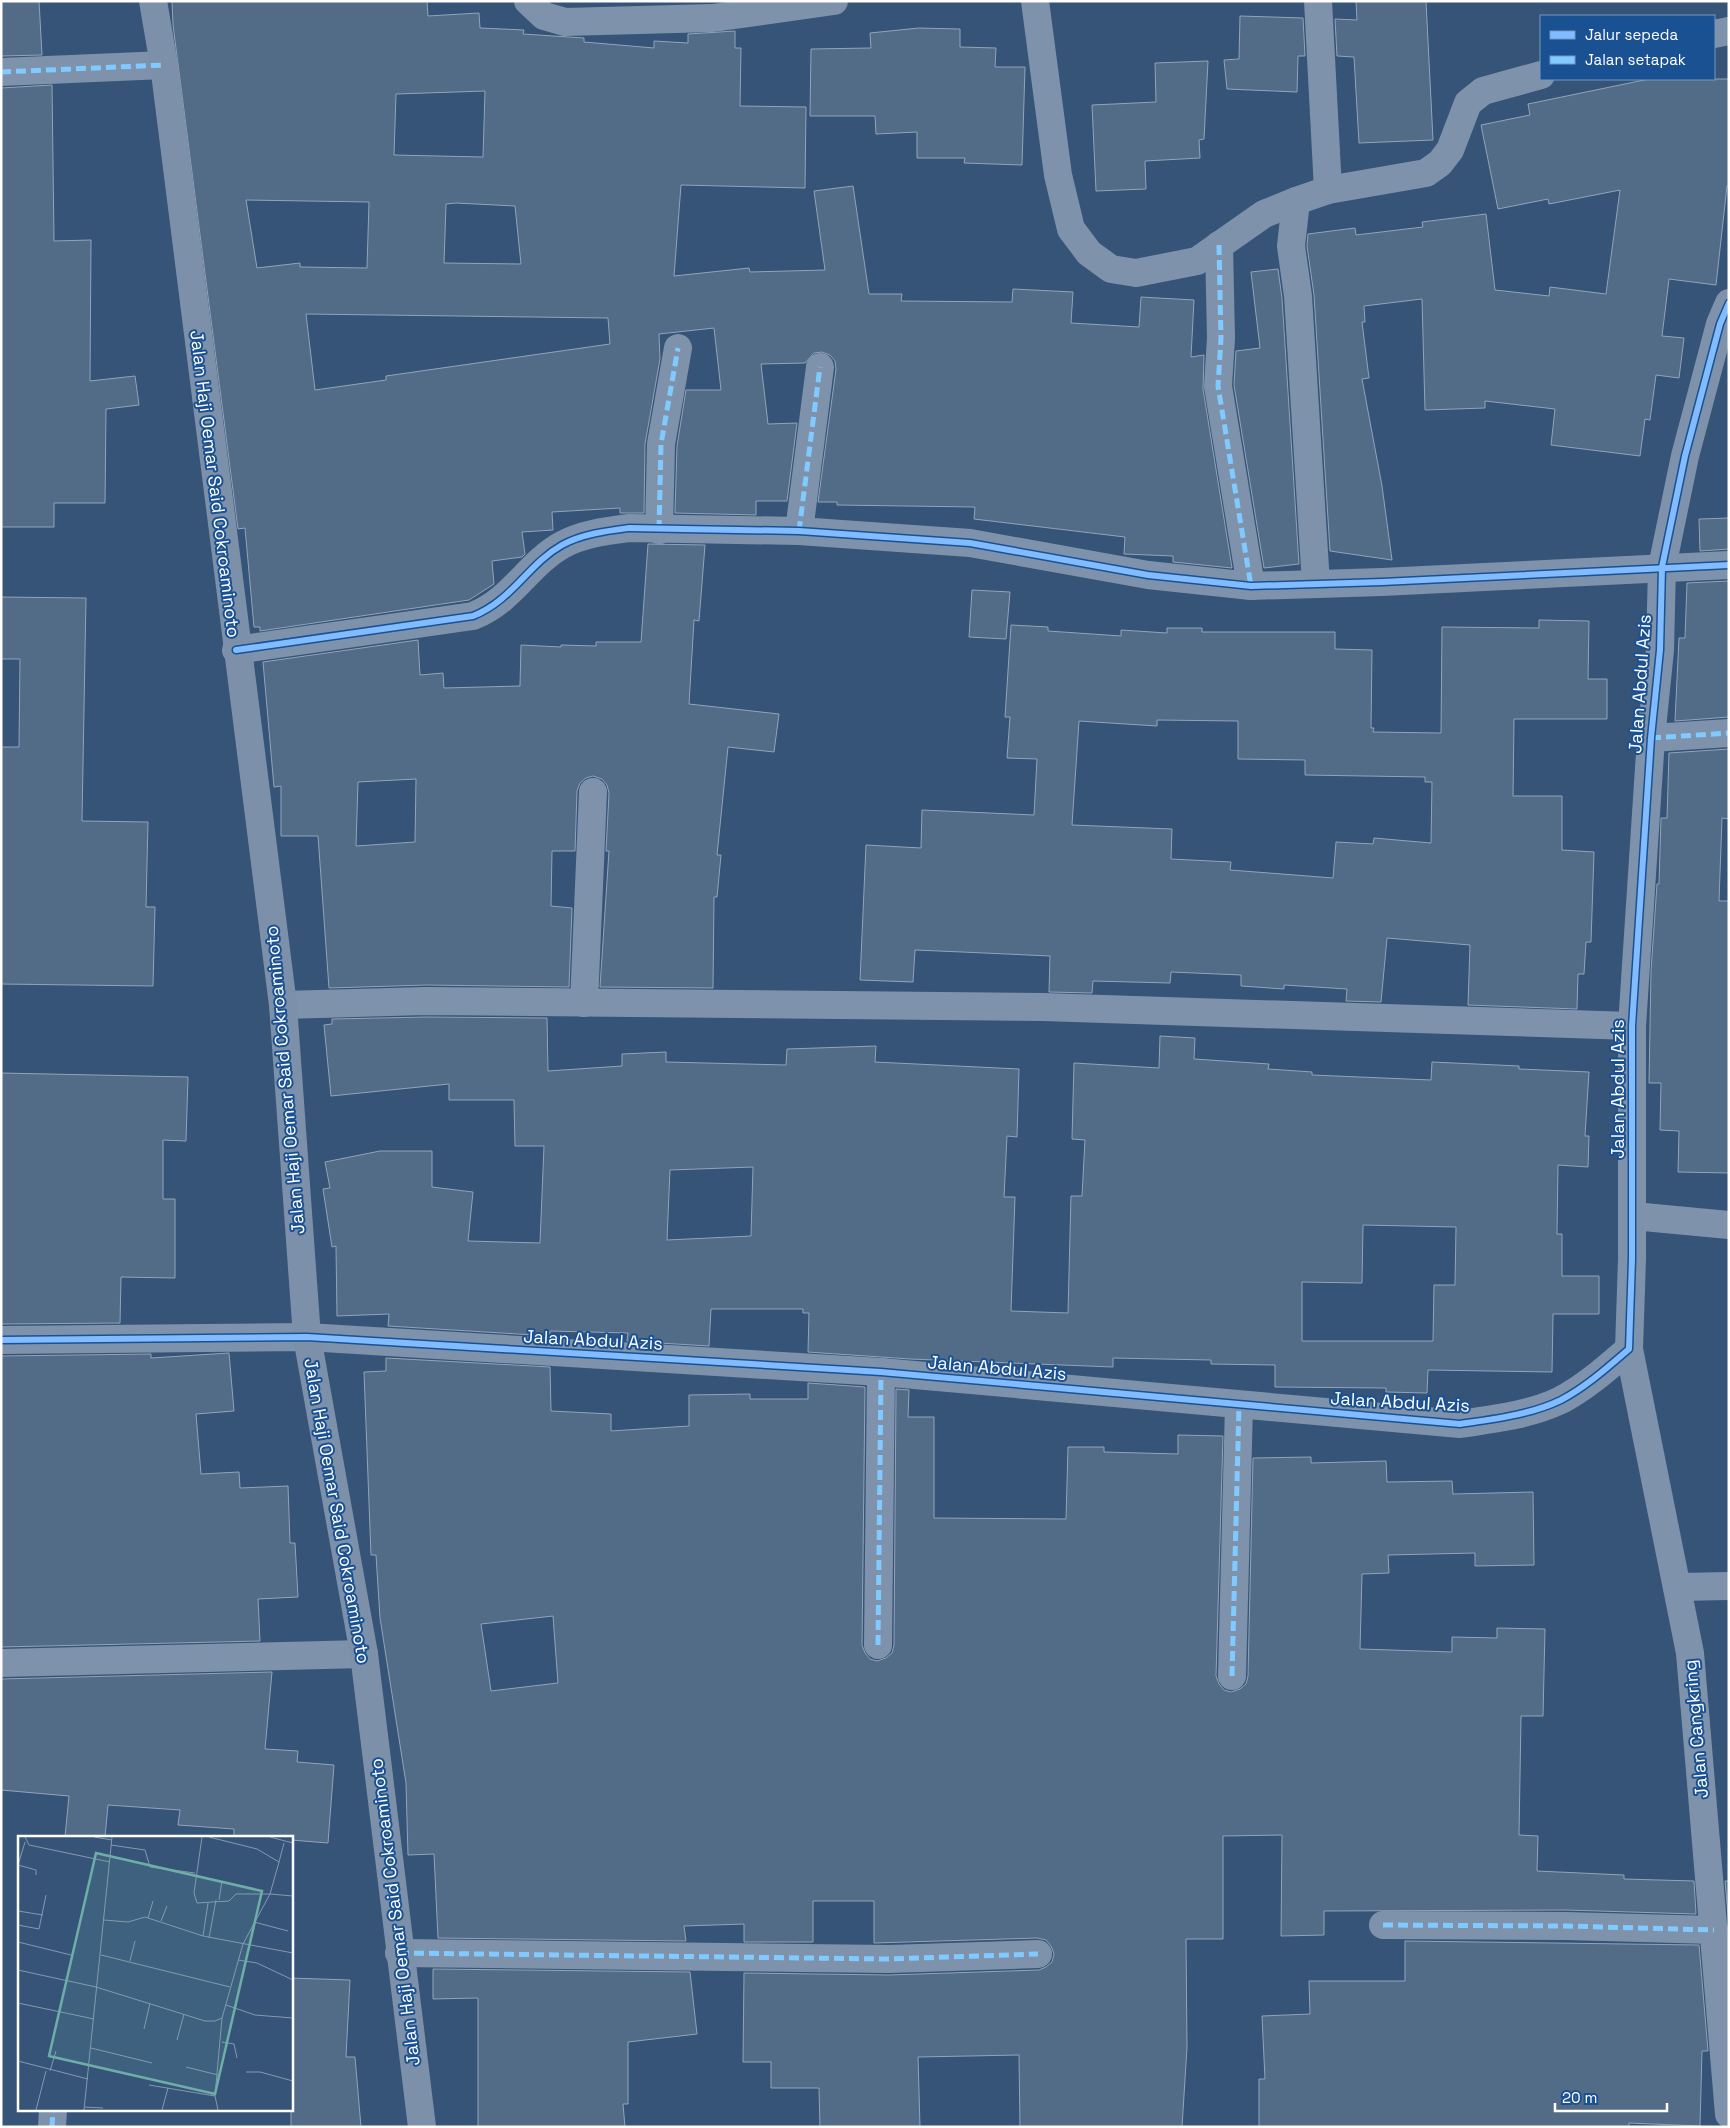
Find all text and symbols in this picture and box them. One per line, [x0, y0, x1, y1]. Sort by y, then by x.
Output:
legend [1540, 15, 1715, 80]
text: Jalur sepeda [1585, 25, 1679, 44]
text: Jalan setapak [1585, 50, 1686, 69]
street label: Jalan Haji Oemar Said Cokroaminoto [185, 329, 246, 639]
street label: Jalan Abdul Azis [1623, 613, 1656, 754]
street label: Jalan Haji Oemar Said Cokroaminoto [260, 925, 309, 1235]
street label: Jalan Abdul Azis [1606, 1019, 1629, 1159]
street label: Jalan Abdul Azis [523, 1324, 663, 1355]
street label: Jalan Abdul Azis [926, 1350, 1068, 1385]
street label: Jalan Haji Oemar Said Cokroaminoto [299, 1356, 376, 1665]
street label: Jalan Abdul Azis [1330, 1386, 1470, 1417]
street label: Jalan Cangkring [1678, 1659, 1713, 1799]
street label: Jalan Haji Oemar Said Cokroaminoto [364, 1757, 425, 2067]
inset map [18, 1836, 292, 2110]
scale bar [1555, 2080, 1668, 2112]
text: 20 m [1562, 2088, 1597, 2107]

